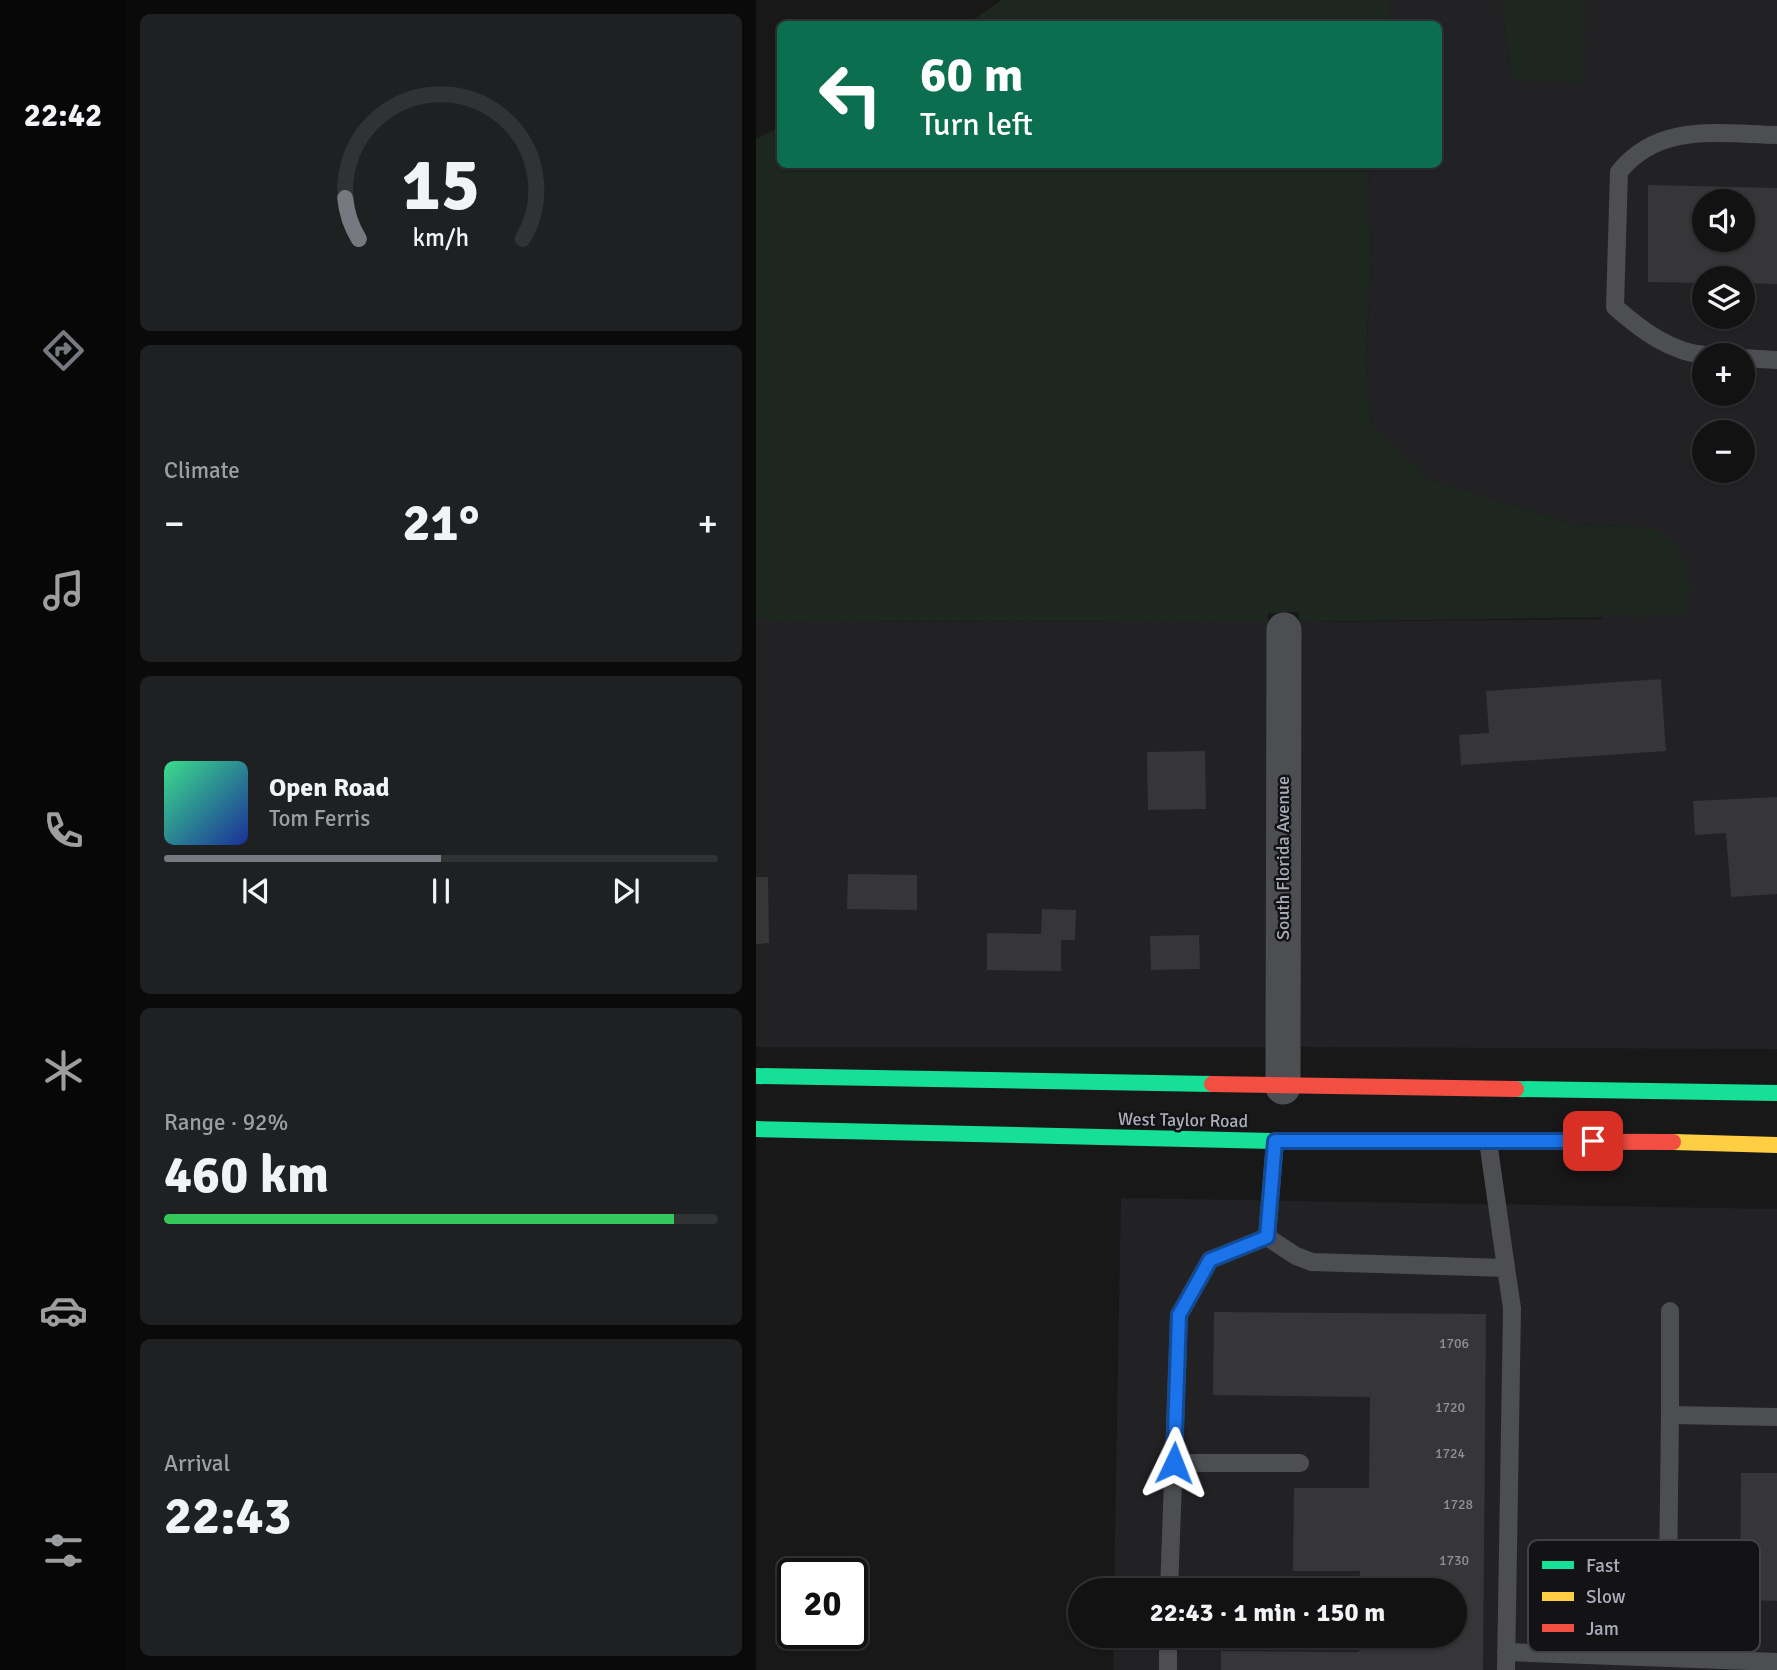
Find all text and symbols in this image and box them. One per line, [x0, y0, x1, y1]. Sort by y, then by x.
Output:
text: 60 m [920, 45, 1023, 105]
icon: left [805, 49, 896, 140]
text: 22:42 [24, 96, 102, 135]
text: Turn left [920, 105, 1033, 144]
text: 15 [402, 141, 480, 230]
map controls [1692, 189, 1755, 483]
button: sound [1692, 189, 1755, 252]
text: km/h [413, 221, 469, 252]
button: layers [1692, 266, 1755, 329]
icon: directions [39, 326, 88, 375]
button: + [1692, 343, 1755, 406]
button: − [1692, 420, 1755, 483]
text: Climate [164, 456, 240, 485]
text: 21° [403, 491, 479, 555]
text: − [164, 500, 185, 547]
text: + [697, 500, 718, 547]
icon: music [39, 566, 88, 615]
text: Open Road [269, 772, 390, 804]
street label: South Florida Avenue [1272, 776, 1294, 940]
text: Tom Ferris [269, 804, 370, 833]
icon: phone [39, 806, 88, 855]
icon: previous [237, 872, 275, 910]
icon: pause [422, 872, 460, 910]
icon: next [607, 872, 645, 910]
icon: climate [39, 1046, 88, 1095]
text: Range · 92% [164, 1108, 288, 1137]
street label: West Taylor Road [1118, 1108, 1248, 1132]
pin [1563, 1111, 1623, 1171]
icon: arrive [1574, 1122, 1612, 1160]
text: 460 km [164, 1143, 329, 1207]
icon: car [39, 1286, 88, 1335]
house number: 1706 [1439, 1335, 1469, 1352]
house number: 1720 [1435, 1399, 1465, 1416]
position arrow [1137, 1426, 1211, 1500]
house number: 1724 [1435, 1445, 1466, 1462]
text: Arrival [164, 1449, 230, 1478]
text: 22:43 [164, 1484, 292, 1548]
house number: 1728 [1443, 1496, 1473, 1513]
icon: filters [39, 1526, 88, 1575]
legend [1528, 1540, 1760, 1652]
house number: 1730 [1439, 1552, 1469, 1569]
text: Fast [1586, 1554, 1620, 1578]
speed limit sign: 20 [777, 1558, 868, 1649]
text: Slow [1586, 1585, 1626, 1609]
text: 22:43 · 1 min · 150 m [1150, 1597, 1385, 1629]
text: Jam [1586, 1617, 1619, 1641]

